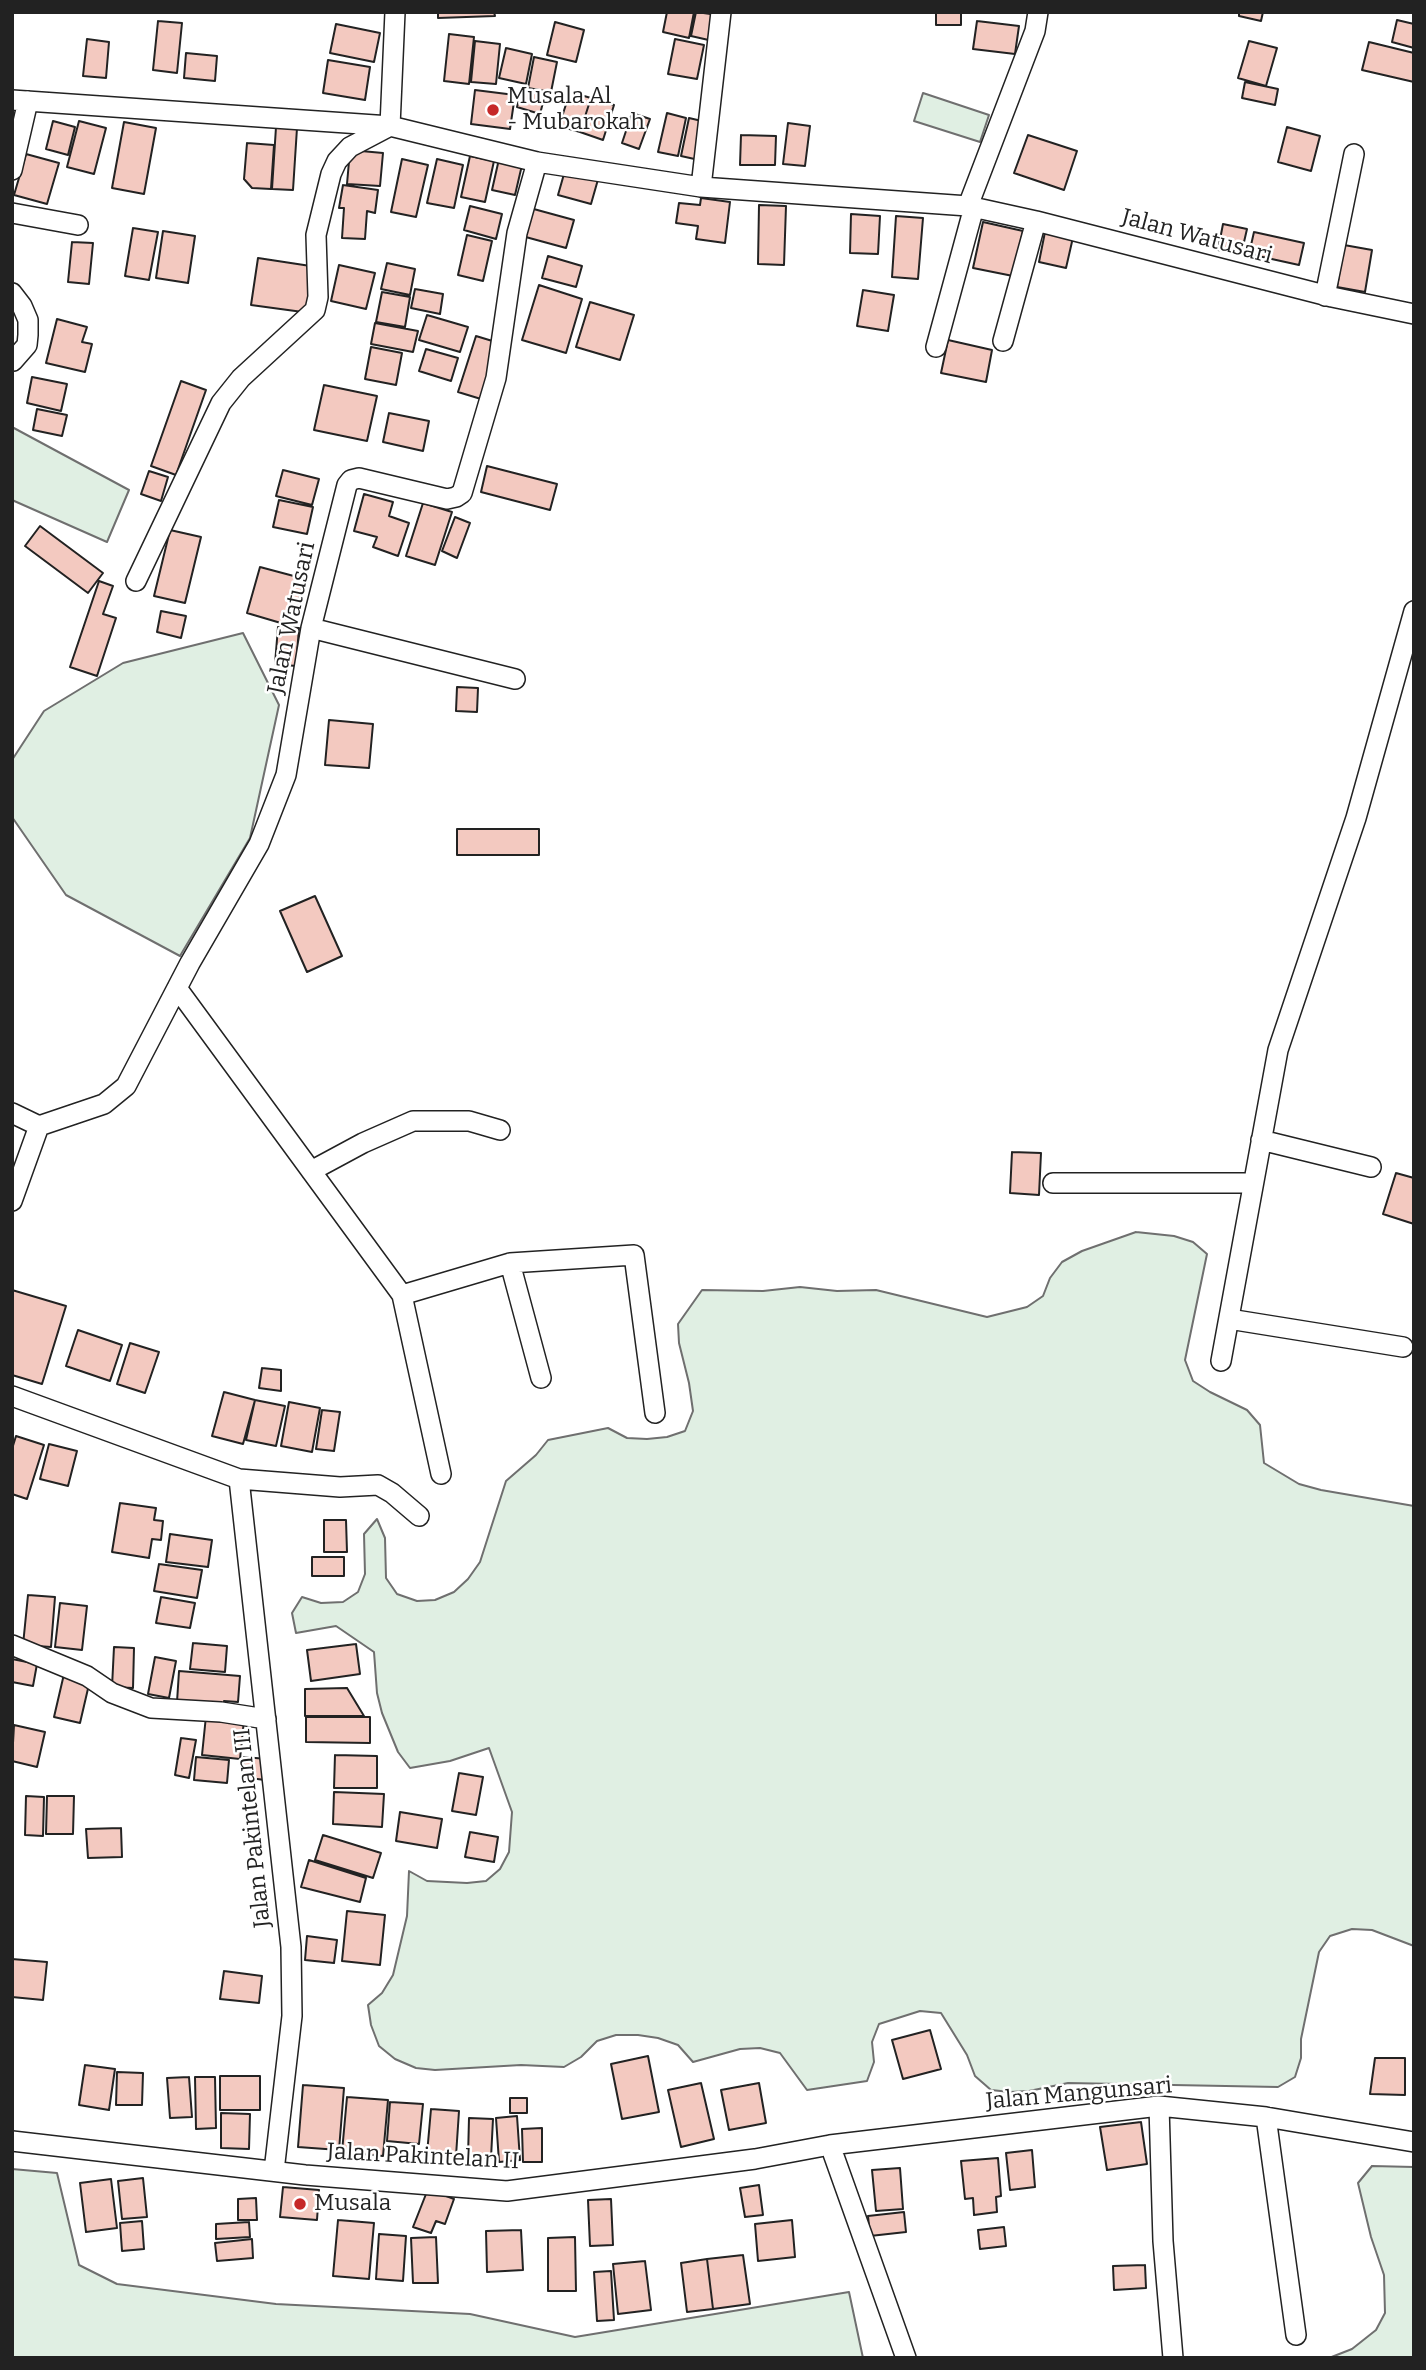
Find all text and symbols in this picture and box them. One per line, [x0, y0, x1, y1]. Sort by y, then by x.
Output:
place label: Musala Al - Mubarokah [507, 83, 645, 137]
marker: Musala Al - Mubarokah [485, 102, 501, 118]
street label: Jalan Watusari [1119, 204, 1275, 270]
street label: Jalan Watusari [262, 539, 322, 697]
street label: Jalan Pakintelan III [229, 1727, 277, 1929]
street label: Jalan Mangunsari [985, 2072, 1173, 2116]
street label: Jalan Pakintelan II [326, 2138, 520, 2176]
place label: Musala [314, 2190, 391, 2218]
marker: Musala [292, 2196, 308, 2212]

